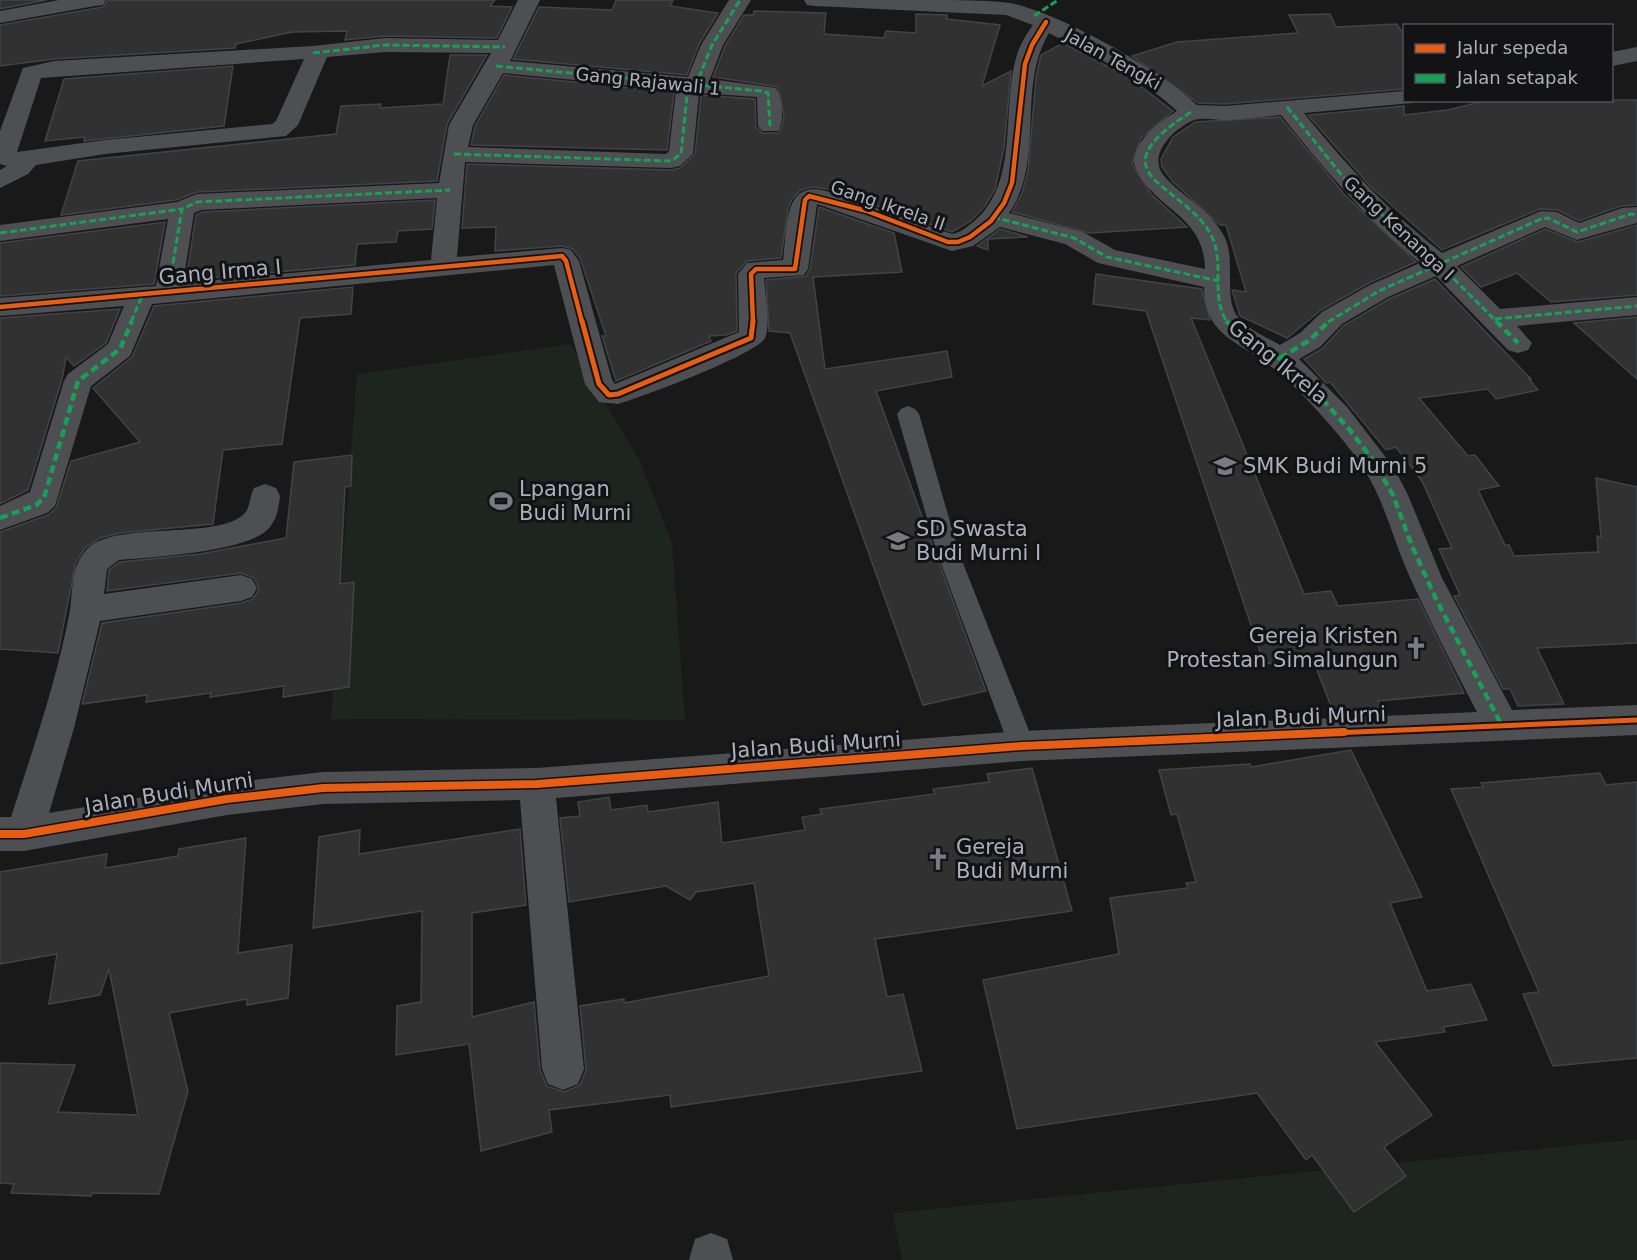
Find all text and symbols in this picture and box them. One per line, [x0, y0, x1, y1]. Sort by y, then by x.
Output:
street label: Jalan Tengki [1060, 23, 1165, 94]
legend [1403, 24, 1613, 102]
text: Jalur sepeda [1456, 37, 1568, 58]
street label: Gang Rajawali 1 [574, 63, 722, 99]
text: Jalan setapak [1456, 67, 1578, 88]
street label: Gang Kenanga I [1340, 172, 1458, 284]
street label: Gang Ikrela II [828, 176, 948, 234]
street label: Gang Irma I [158, 255, 282, 289]
street label: Gang Ikrela [1224, 315, 1332, 409]
school or university icon: SMK Budi Murni 5 [1212, 453, 1238, 479]
place label: SMK Budi Murni 5 [1243, 454, 1427, 478]
place label: Lpangan Budi Murni [519, 477, 631, 525]
sports icon: Lpangan Budi Murni [488, 488, 514, 514]
place label: SD Swasta Budi Murni I [916, 517, 1041, 565]
school or university icon: SD Swasta Budi Murni I [885, 528, 911, 554]
place label: Gereja Kristen Protestan Simalungun [1167, 624, 1398, 672]
church icon: Gereja Kristen Protestan Simalungun [1403, 635, 1429, 661]
street label: Jalan Budi Murni [1214, 702, 1386, 732]
street label: Jalan Budi Murni [728, 727, 902, 763]
street label: Jalan Budi Murni [81, 768, 255, 818]
place label: Gereja Budi Murni [956, 835, 1068, 883]
church icon: Gereja Budi Murni [925, 846, 951, 872]

